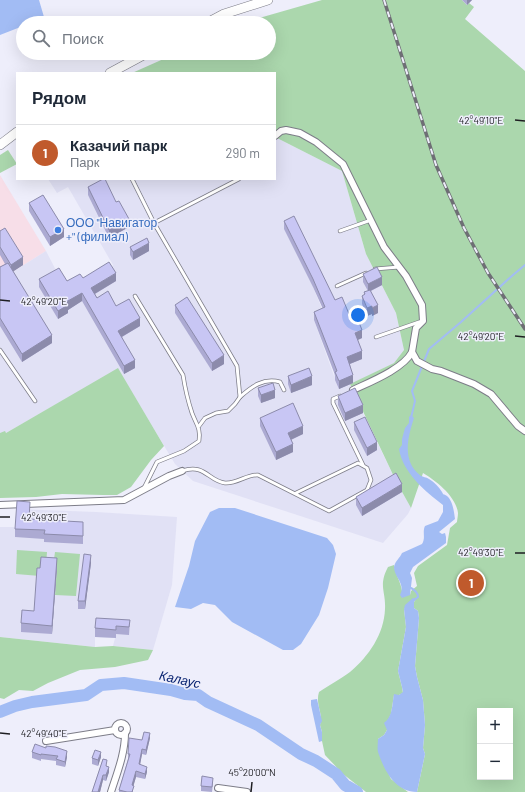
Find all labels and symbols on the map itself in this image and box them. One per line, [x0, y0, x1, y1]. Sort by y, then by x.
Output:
text: 42°49'10"E [459, 114, 503, 126]
place label: ООО "Навигатор +" (филиал) [66, 215, 158, 244]
marker: ООО "Навигатор +" (филиал) [53, 225, 63, 235]
text: 42°49'20"E [21, 295, 67, 307]
your location [348, 305, 368, 325]
text: 42°49'20"E [458, 330, 504, 342]
text: 42°49'30"E [21, 511, 67, 523]
text: 42°49'30"E [458, 546, 504, 558]
pin: 1 [458, 568, 484, 598]
water label: Калаус [158, 667, 203, 691]
text: 42°49'40"E [21, 727, 67, 739]
text: 45°20'00"N [228, 766, 276, 778]

